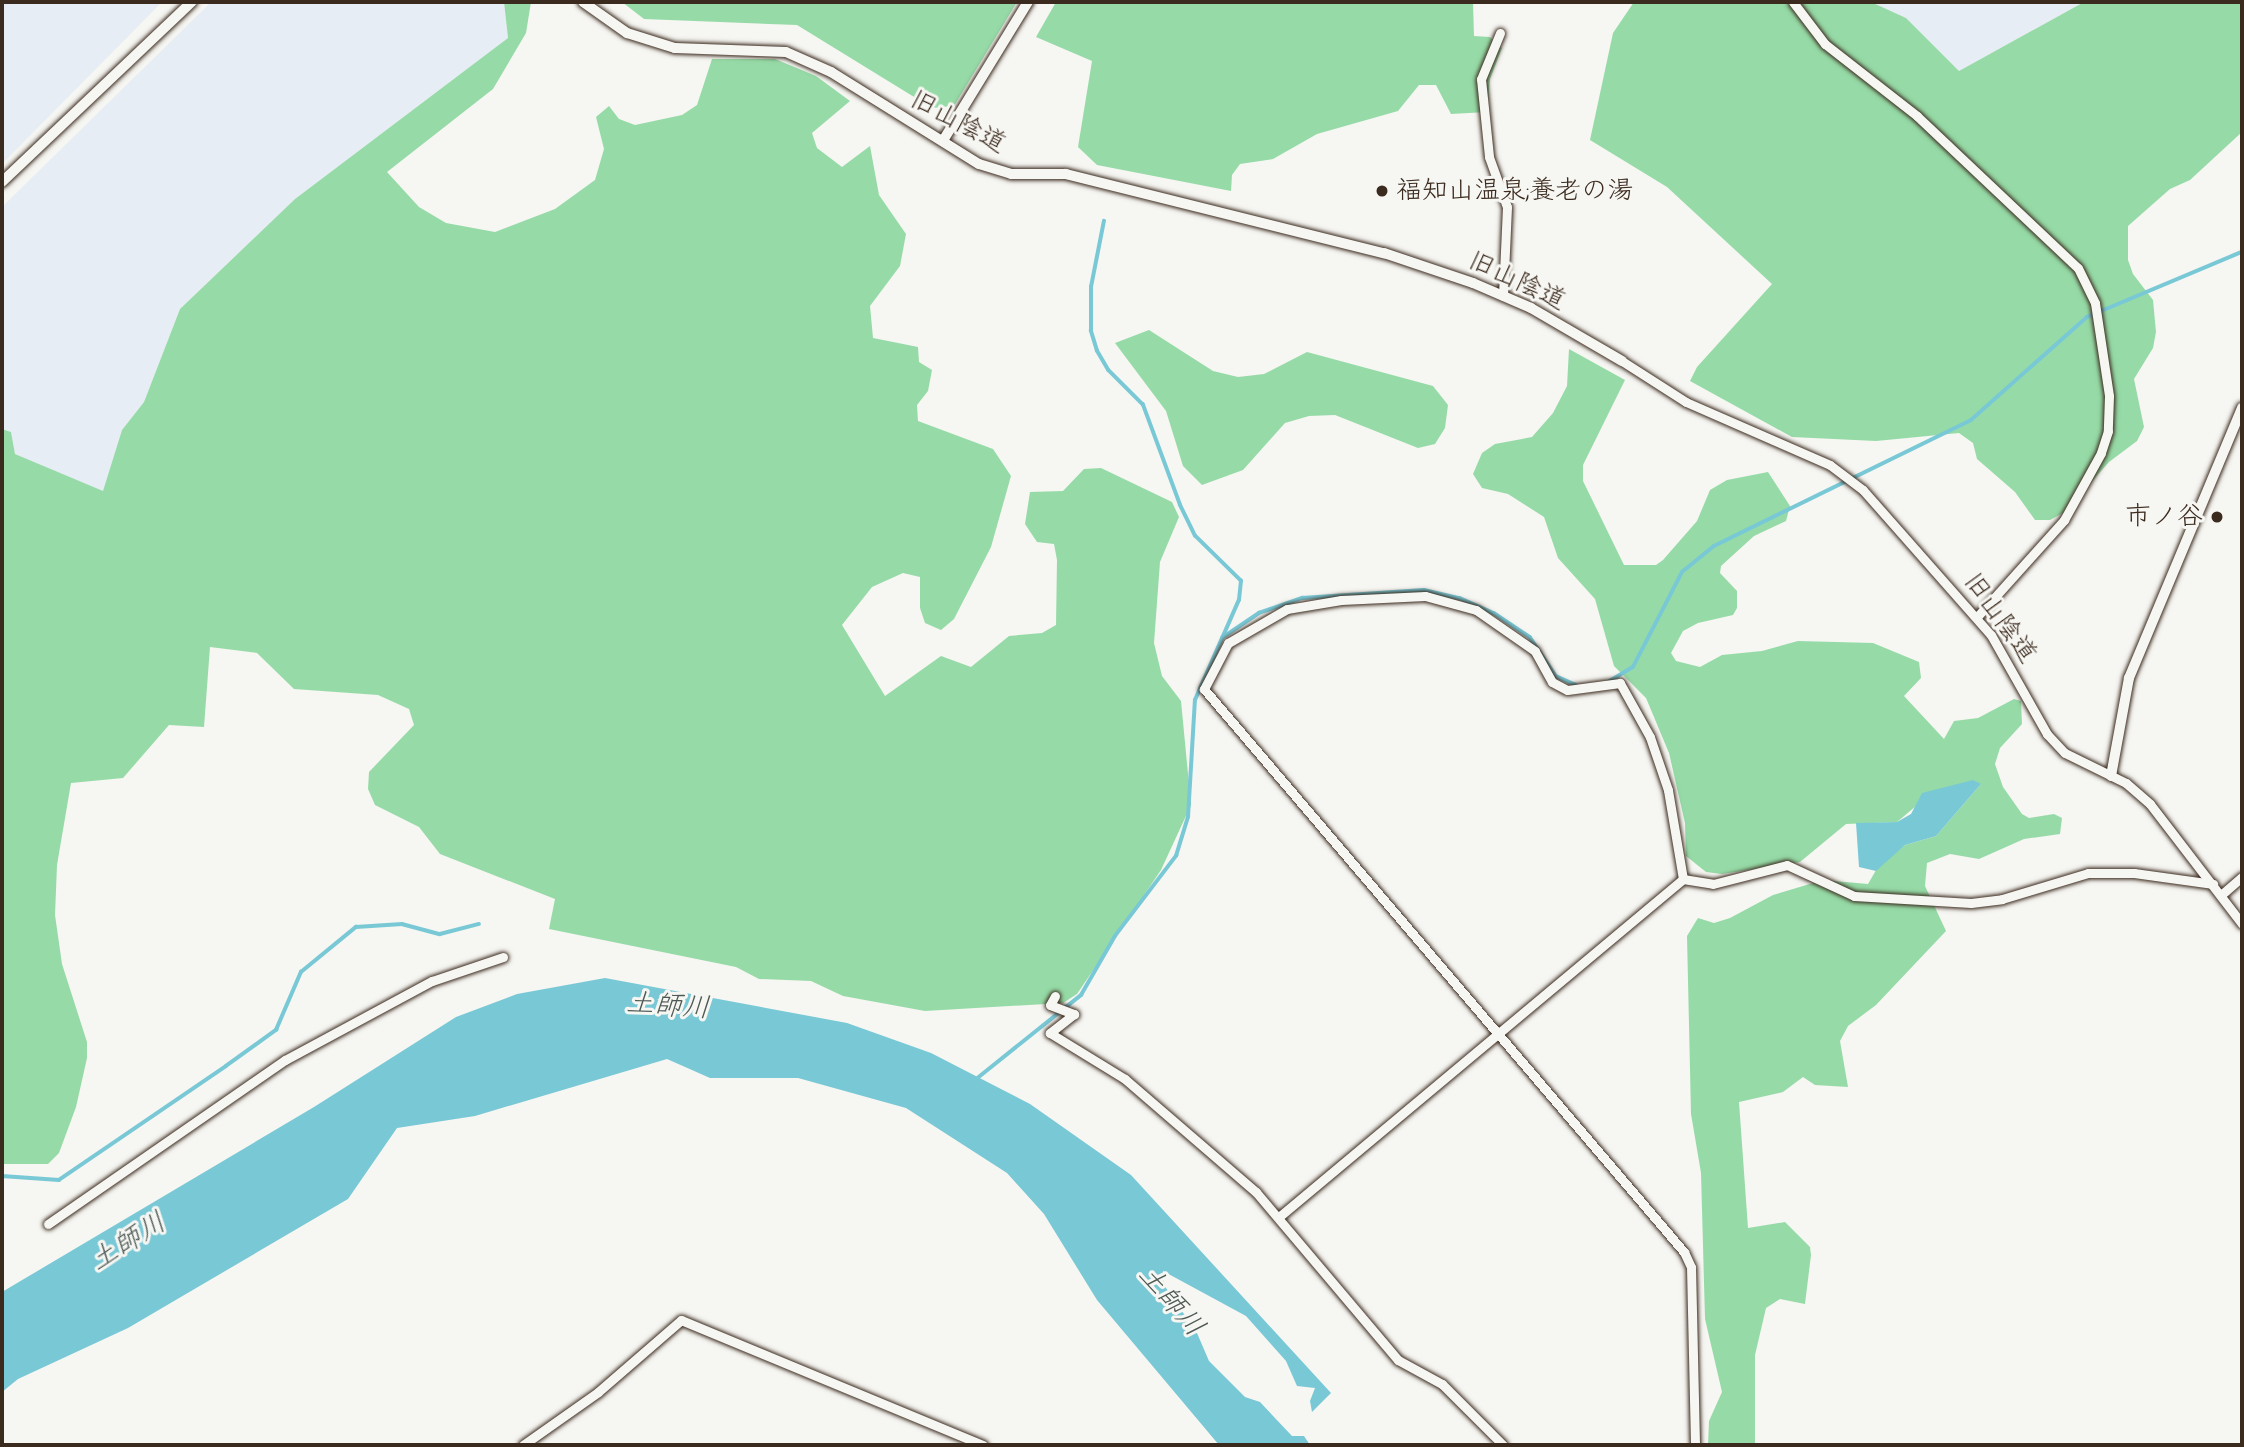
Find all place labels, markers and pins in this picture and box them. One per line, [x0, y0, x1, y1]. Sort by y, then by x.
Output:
place label: 福知山温泉;養老の湯 [1396, 175, 1633, 207]
marker: 福知山温泉;養老の湯 [1374, 183, 1390, 199]
place label: 市ノ谷 [2125, 501, 2203, 533]
marker: 市ノ谷 [2209, 509, 2225, 525]

